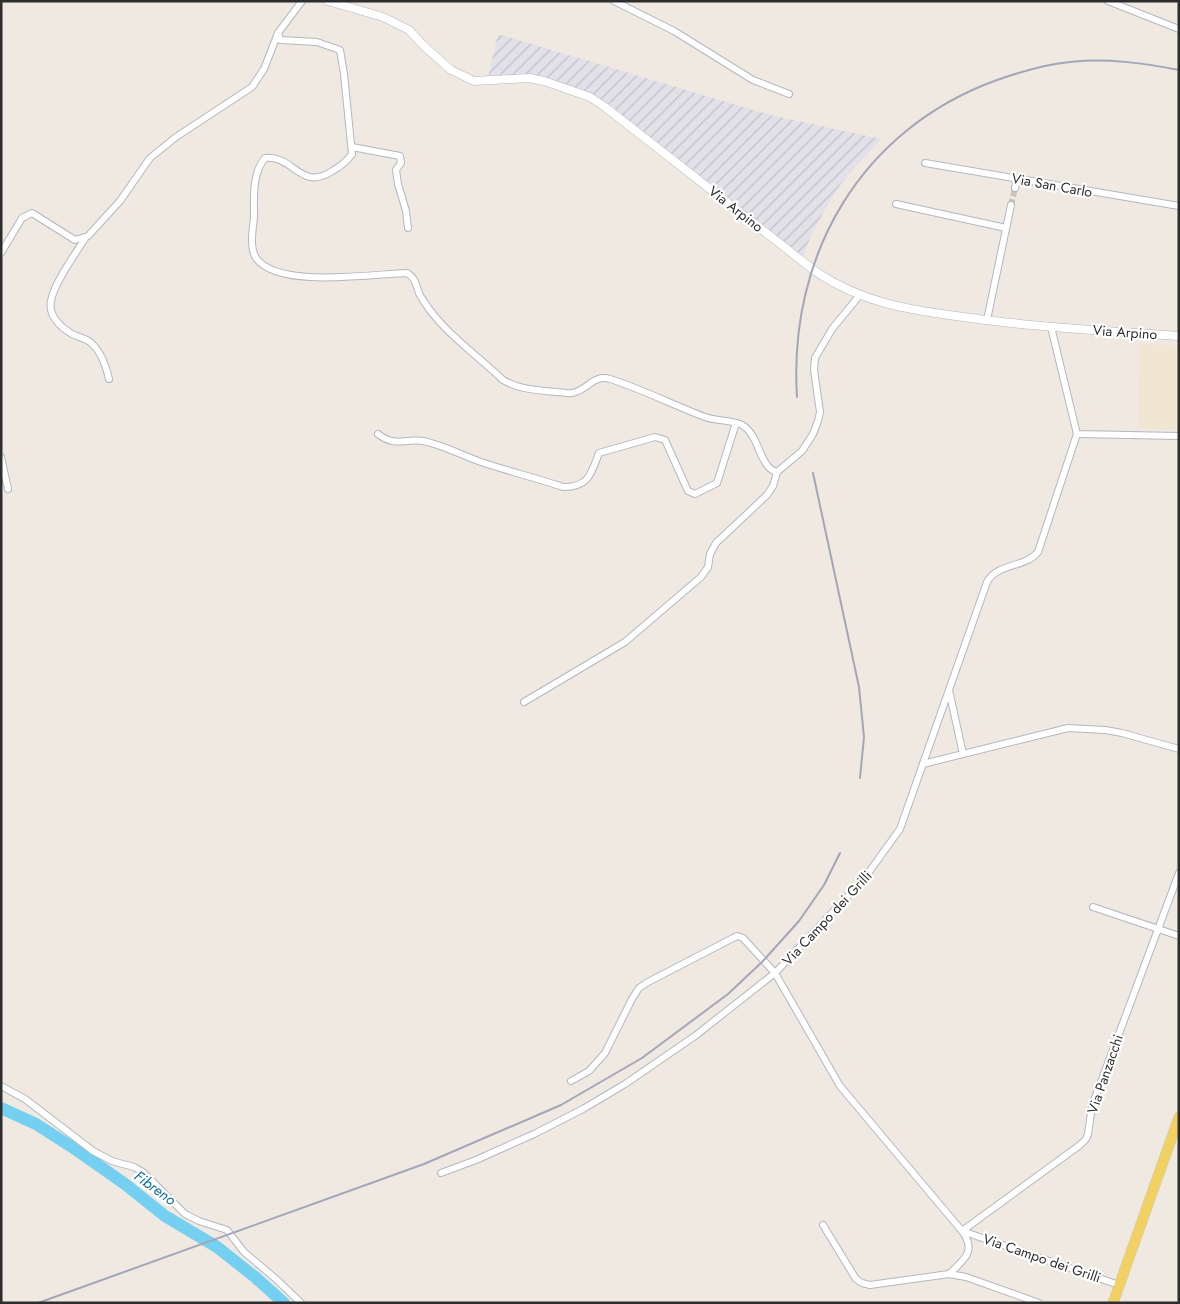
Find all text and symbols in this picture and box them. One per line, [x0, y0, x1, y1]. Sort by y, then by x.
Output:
street label: Via San Carlo [1010, 168, 1094, 202]
street label: Via Arpino [704, 181, 768, 237]
street label: Via Arpino [1092, 320, 1158, 344]
street label: Via Campo dei Grilli [778, 866, 876, 970]
street label: Via Panzacchi [1082, 1032, 1128, 1116]
water label: Fibreno [129, 1165, 181, 1211]
street label: Via Campo dei Grilli [980, 1228, 1104, 1288]

